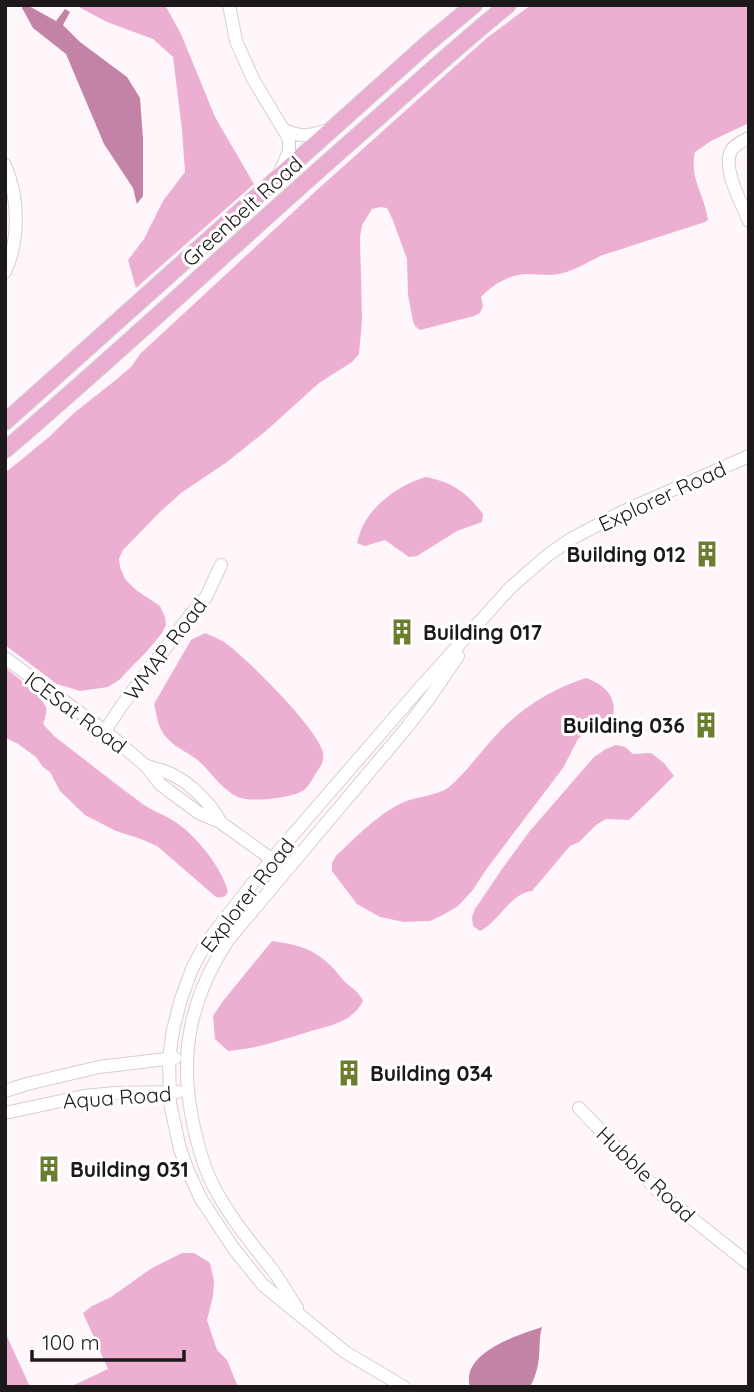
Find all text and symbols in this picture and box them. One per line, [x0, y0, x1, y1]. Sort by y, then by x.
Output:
street label: Greenbelt Road [177, 150, 307, 272]
street label: Explorer Road [594, 455, 730, 537]
building icon: Building 012 [692, 539, 722, 569]
place label: Building 012 [567, 541, 686, 567]
street label: WMAP Road [118, 593, 212, 705]
building icon: Building 017 [387, 617, 417, 647]
place label: Building 017 [423, 619, 542, 645]
street label: ICESat Road [20, 665, 132, 759]
building icon: Building 036 [691, 710, 721, 740]
place label: Building 036 [563, 712, 685, 738]
street label: Explorer Road [194, 833, 300, 957]
building icon: Building 034 [334, 1058, 364, 1088]
place label: Building 034 [370, 1060, 493, 1086]
street label: Aqua Road [62, 1080, 172, 1114]
street label: Hubble Road [591, 1121, 701, 1227]
building icon: Building 031 [34, 1154, 64, 1184]
place label: Building 031 [70, 1156, 189, 1182]
scale bar [32, 1318, 184, 1362]
text: 100 m [42, 1329, 100, 1355]

